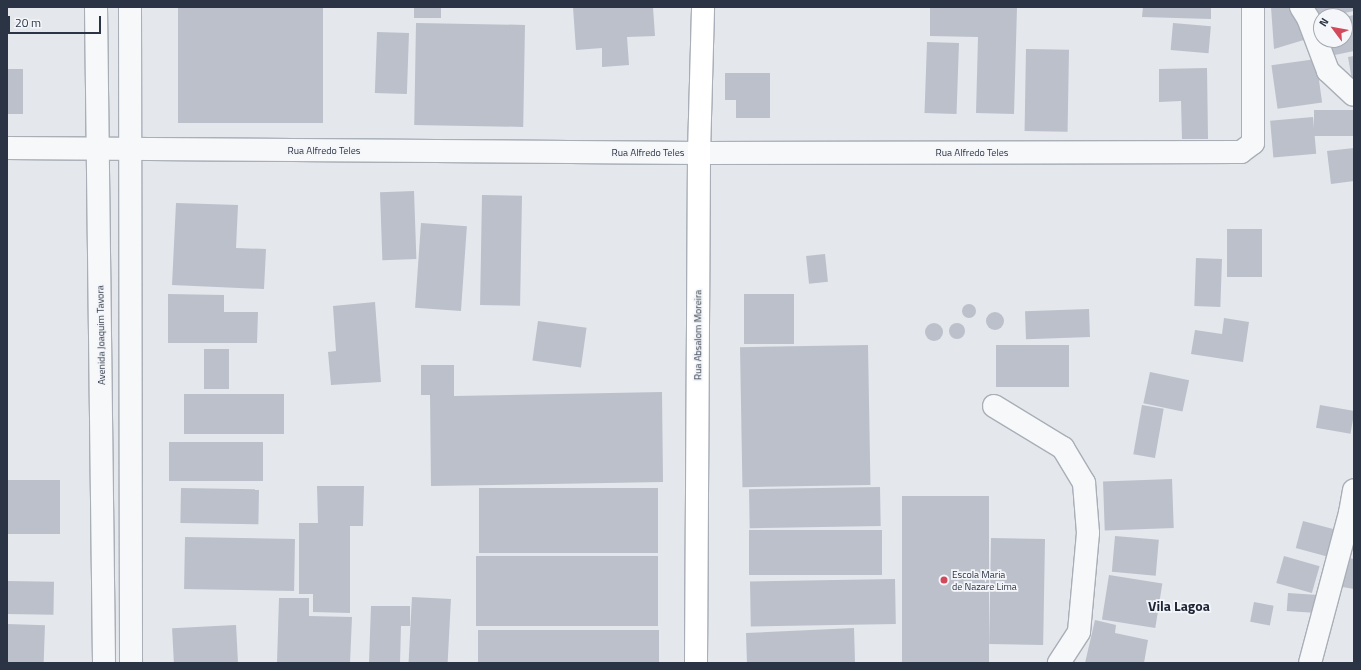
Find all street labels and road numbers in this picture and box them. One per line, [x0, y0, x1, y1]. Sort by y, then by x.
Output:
street label: Rua Alfredo Teles [288, 145, 360, 157]
street label: Rua Alfredo Teles [612, 147, 684, 159]
street label: Rua Alfredo Teles [936, 147, 1008, 159]
street label: Avenida Joaquim Tavora [94, 285, 108, 385]
street label: Rua Absalom Moreira [692, 290, 704, 380]

